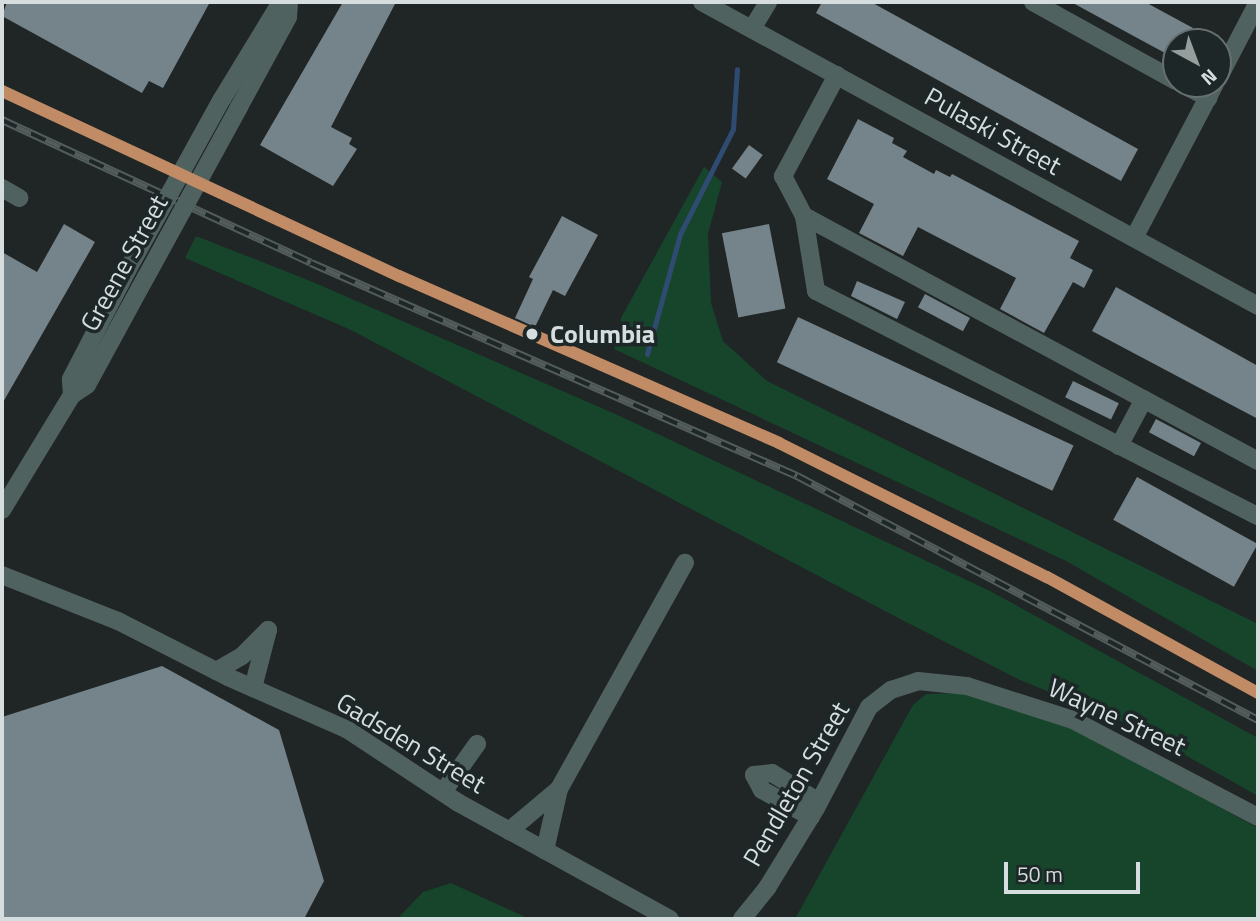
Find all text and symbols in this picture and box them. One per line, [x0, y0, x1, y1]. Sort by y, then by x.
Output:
north arrow [1162, 28, 1232, 98]
text: N [1195, 62, 1224, 93]
street label: Pulaski Street [919, 81, 1067, 181]
street label: Greene Street [74, 189, 174, 337]
place label: Columbia [550, 318, 655, 350]
marker: Columbia [520, 322, 544, 346]
street label: Wayne Street [1043, 672, 1191, 762]
street label: Gadsden Street [331, 686, 491, 800]
street label: Pendleton Street [736, 696, 856, 872]
scale bar [1008, 848, 1144, 892]
text: 50 m [1017, 858, 1063, 890]

